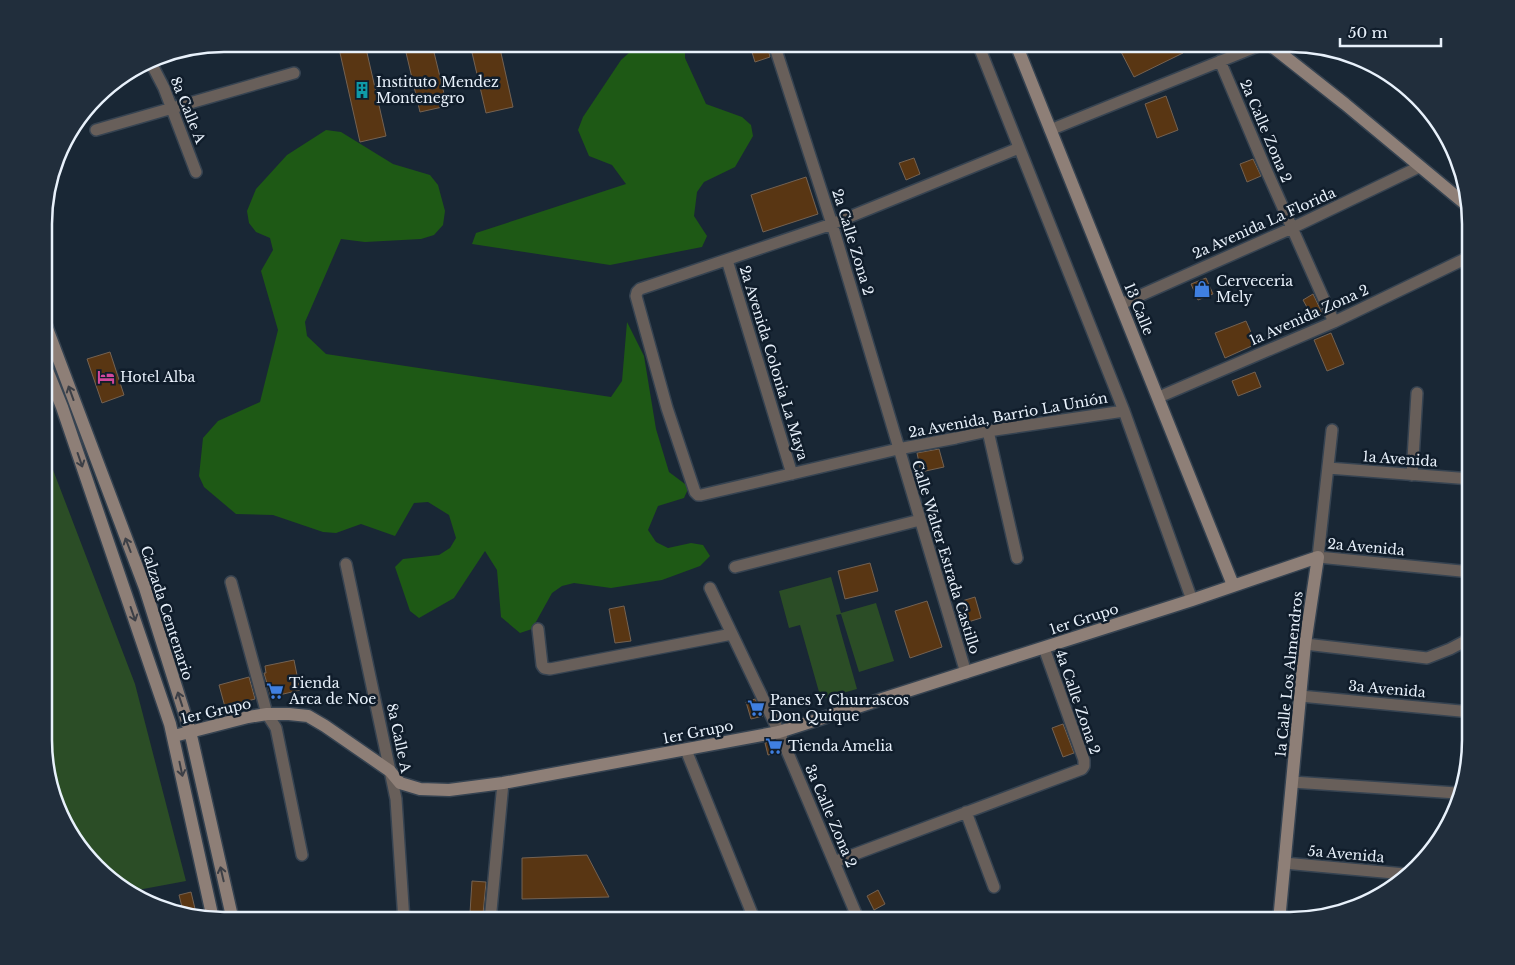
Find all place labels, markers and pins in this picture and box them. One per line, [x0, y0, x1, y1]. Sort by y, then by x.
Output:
place label: Instituto Mendez Montenegro [376, 73, 499, 107]
building icon: Instituto Mendez Montenegro [352, 80, 372, 100]
place label: Cerveceria Mely [1216, 272, 1293, 306]
shop icon: Cerveceria Mely [1192, 279, 1212, 299]
hotel icon: Hotel Alba [96, 367, 116, 387]
place label: Hotel Alba [120, 368, 196, 386]
place label: Tienda Arca de Noe [288, 674, 376, 708]
supermarket icon: Tienda Arca de Noe [265, 681, 285, 701]
place label: Panes Y Churrascos Don Quique [770, 691, 909, 725]
supermarket icon: Panes Y Churrascos Don Quique [746, 698, 766, 718]
supermarket icon: Tienda Amelia [764, 736, 784, 756]
place label: Tienda Amelia [788, 737, 893, 755]

